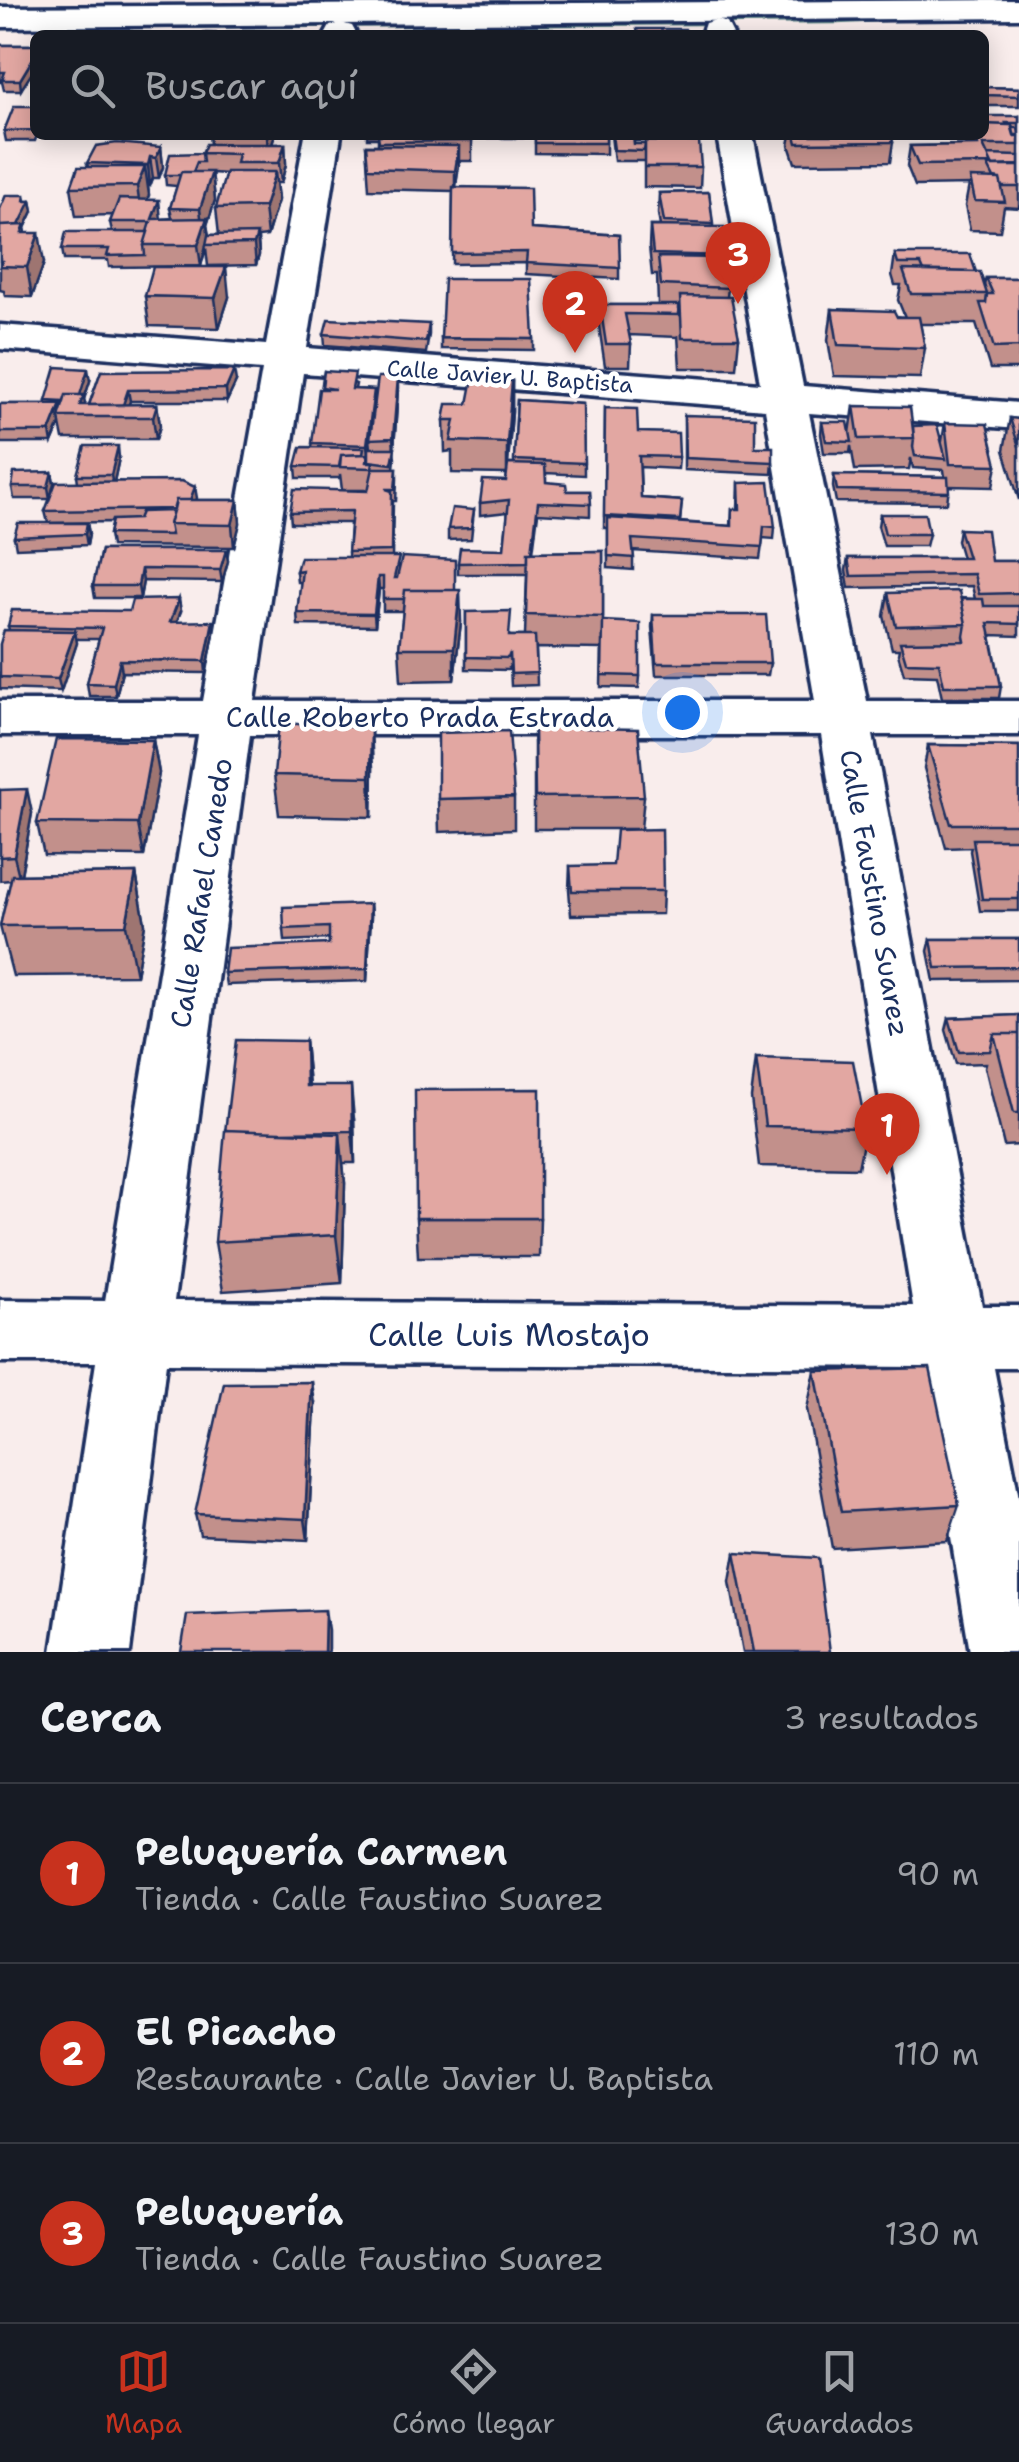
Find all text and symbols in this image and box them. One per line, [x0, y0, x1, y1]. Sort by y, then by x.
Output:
search box [30, 30, 989, 140]
icon: search [65, 58, 120, 113]
text: Buscar aquí [145, 60, 358, 111]
pin: 3 [706, 222, 770, 304]
pin: 2 [542, 270, 608, 353]
street label: Calle Javier U. Baptista [386, 353, 634, 400]
your location [657, 687, 708, 738]
street label: Calle Roberto Prada Estrada [226, 698, 614, 736]
street label: Calle Faustino Suarez [831, 746, 919, 1040]
street label: Calle Rafael Canedo [161, 755, 241, 1031]
pin: 1 [854, 1092, 920, 1175]
street label: Calle Luis Mostajo [368, 1313, 650, 1356]
text: Cerca [40, 1689, 161, 1745]
text: 3 resultados [784, 1696, 979, 1739]
text: Peluquería Carmen [135, 1826, 507, 1877]
text: 1 [65, 1852, 80, 1895]
text: 90 m [896, 1852, 979, 1895]
text: Tienda · Calle Faustino Suarez [135, 1877, 604, 1920]
text: El Picacho [135, 2006, 337, 2057]
text: 2 [61, 2032, 84, 2075]
text: 110 m [893, 2032, 979, 2075]
text: Restaurante · Calle Javier U. Baptista [135, 2057, 713, 2100]
text: Peluquería [135, 2186, 343, 2237]
text: 3 [61, 2212, 84, 2255]
text: 130 m [884, 2212, 979, 2255]
text: Tienda · Calle Faustino Suarez [135, 2237, 604, 2280]
tab: Mapa [105, 2344, 182, 2442]
tab: Cómo llegar [392, 2344, 555, 2442]
tab: Guardados [765, 2344, 914, 2442]

